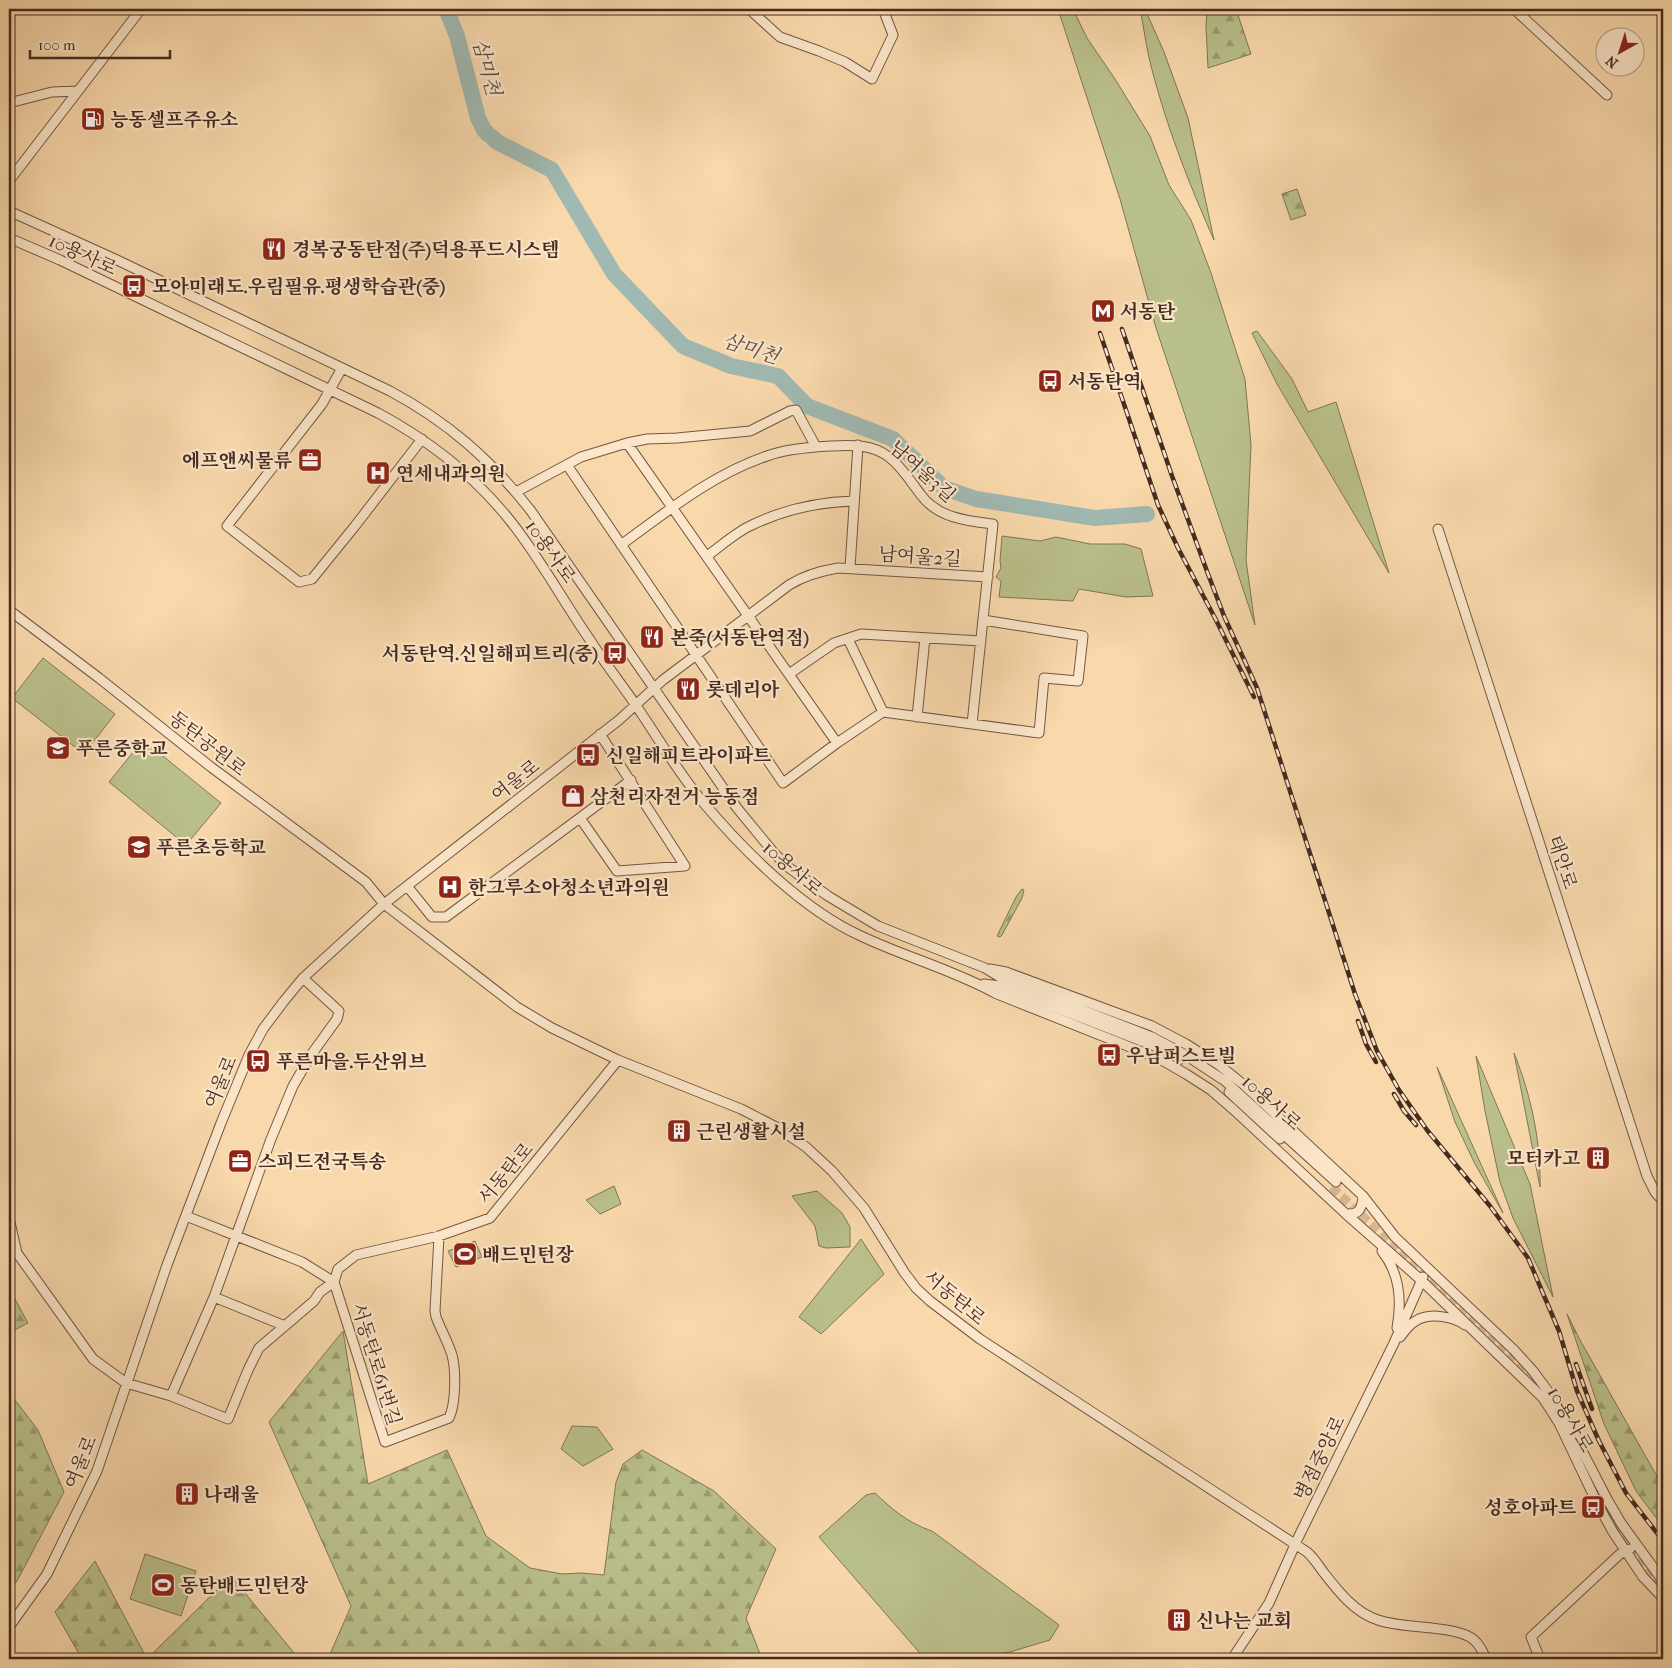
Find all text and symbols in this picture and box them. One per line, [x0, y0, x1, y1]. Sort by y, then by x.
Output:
scale bar [30, 28, 170, 60]
north arrow [1594, 28, 1644, 78]
text: 100 m [38, 36, 76, 54]
water label: 삼미천 [468, 36, 506, 100]
text: N [1602, 52, 1622, 72]
fuel station icon: 능동셀프주유소 [80, 106, 106, 132]
place label: 능동셀프주유소 [110, 109, 238, 131]
street label: 10용사로 [45, 230, 120, 280]
restaurant icon: 경복궁동탄점(주)덕용푸드시스템 [261, 236, 287, 262]
place label: 경복궁동탄점(주)덕용푸드시스템 [292, 239, 560, 261]
bus stop icon: 모아미래도.우림필유.평생학습관(중) [121, 273, 147, 299]
place label: 모아미래도.우림필유.평생학습관(중) [152, 276, 445, 298]
metro station icon: 서동탄 [1090, 298, 1116, 324]
place label: 서동탄 [1120, 301, 1176, 323]
water label: 삼미천 [720, 329, 784, 369]
bus stop icon: 서동탄역 [1037, 368, 1063, 394]
place label: 서동탄역 [1068, 371, 1141, 393]
street label: 남여울3길 [885, 436, 960, 507]
office icon: 에프앤씨물류 [297, 447, 323, 473]
place label: 에프앤씨물류 [182, 450, 293, 472]
hospital icon: 연세내과의원 [365, 460, 391, 486]
place label: 연세내과의원 [396, 463, 506, 485]
street label: 10용사로 [520, 516, 580, 587]
street label: 남여울2길 [878, 543, 962, 571]
restaurant icon: 본죽(서동탄역점) [639, 624, 665, 650]
place label: 본죽(서동탄역점) [670, 627, 809, 649]
bus stop icon: 서동탄역.신일해피트리(중) [602, 640, 628, 666]
place label: 서동탄역.신일해피트리(중) [382, 643, 598, 665]
restaurant icon: 롯데리아 [675, 676, 701, 702]
place label: 롯데리아 [706, 679, 780, 701]
street label: 동탄공원로 [164, 707, 250, 781]
school or university icon: 푸른중학교 [45, 735, 71, 761]
place label: 푸른중학교 [76, 738, 168, 760]
bus stop icon: 신일해피트라이파트 [575, 742, 601, 768]
place label: 신일해피트라이파트 [606, 745, 772, 767]
street label: 여울로 [487, 755, 544, 806]
shop icon: 삼천리자전거 능동점 [560, 783, 586, 809]
place label: 삼천리자전거 능동점 [590, 786, 759, 808]
street label: 태안로 [1543, 833, 1581, 892]
school or university icon: 푸른초등학교 [126, 834, 152, 860]
place label: 푸른초등학교 [156, 837, 266, 859]
street label: 10용사로 [758, 837, 827, 901]
hospital icon: 한그루소아청소년과의원 [437, 874, 463, 900]
place label: 한그루소아청소년과의원 [468, 877, 670, 899]
bus stop icon: 우남퍼스트빌 [1096, 1042, 1122, 1068]
place label: 우남퍼스트빌 [1126, 1045, 1236, 1067]
bus stop icon: 푸른마을.두산위브 [245, 1048, 271, 1074]
place label: 푸른마을.두산위브 [276, 1051, 427, 1073]
street label: 여울로 [200, 1053, 242, 1112]
street label: 10용사로 [1237, 1070, 1306, 1135]
building icon: 근린생활시설 [666, 1118, 692, 1144]
place label: 근린생활시설 [696, 1121, 806, 1143]
street label: 서동탄로 [474, 1138, 538, 1209]
building icon: 모터카고 [1585, 1145, 1611, 1171]
office icon: 스피드전국특송 [227, 1148, 253, 1174]
place label: 모터카고 [1507, 1148, 1581, 1170]
place label: 스피드전국특송 [258, 1151, 386, 1173]
sports icon: 배드민턴장 [452, 1241, 478, 1267]
place label: 배드민턴장 [482, 1244, 574, 1266]
street label: 서동탄로 [919, 1266, 990, 1330]
street label: 서동탄로61번길 [347, 1300, 405, 1428]
street label: 10용사로 [1543, 1383, 1598, 1456]
street label: 병점중앙로 [1290, 1412, 1350, 1505]
street label: 여울로 [60, 1433, 101, 1492]
building icon: 나래울 [174, 1481, 200, 1507]
place label: 나래울 [204, 1484, 260, 1506]
bus stop icon: 성호아파트 [1580, 1494, 1606, 1520]
place label: 성호아파트 [1484, 1497, 1577, 1519]
sports icon: 동탄배드민턴장 [150, 1572, 176, 1598]
place label: 동탄배드민턴장 [180, 1575, 309, 1597]
building icon: 신나는 교회 [1166, 1607, 1192, 1633]
place label: 신나는 교회 [1196, 1610, 1292, 1632]

